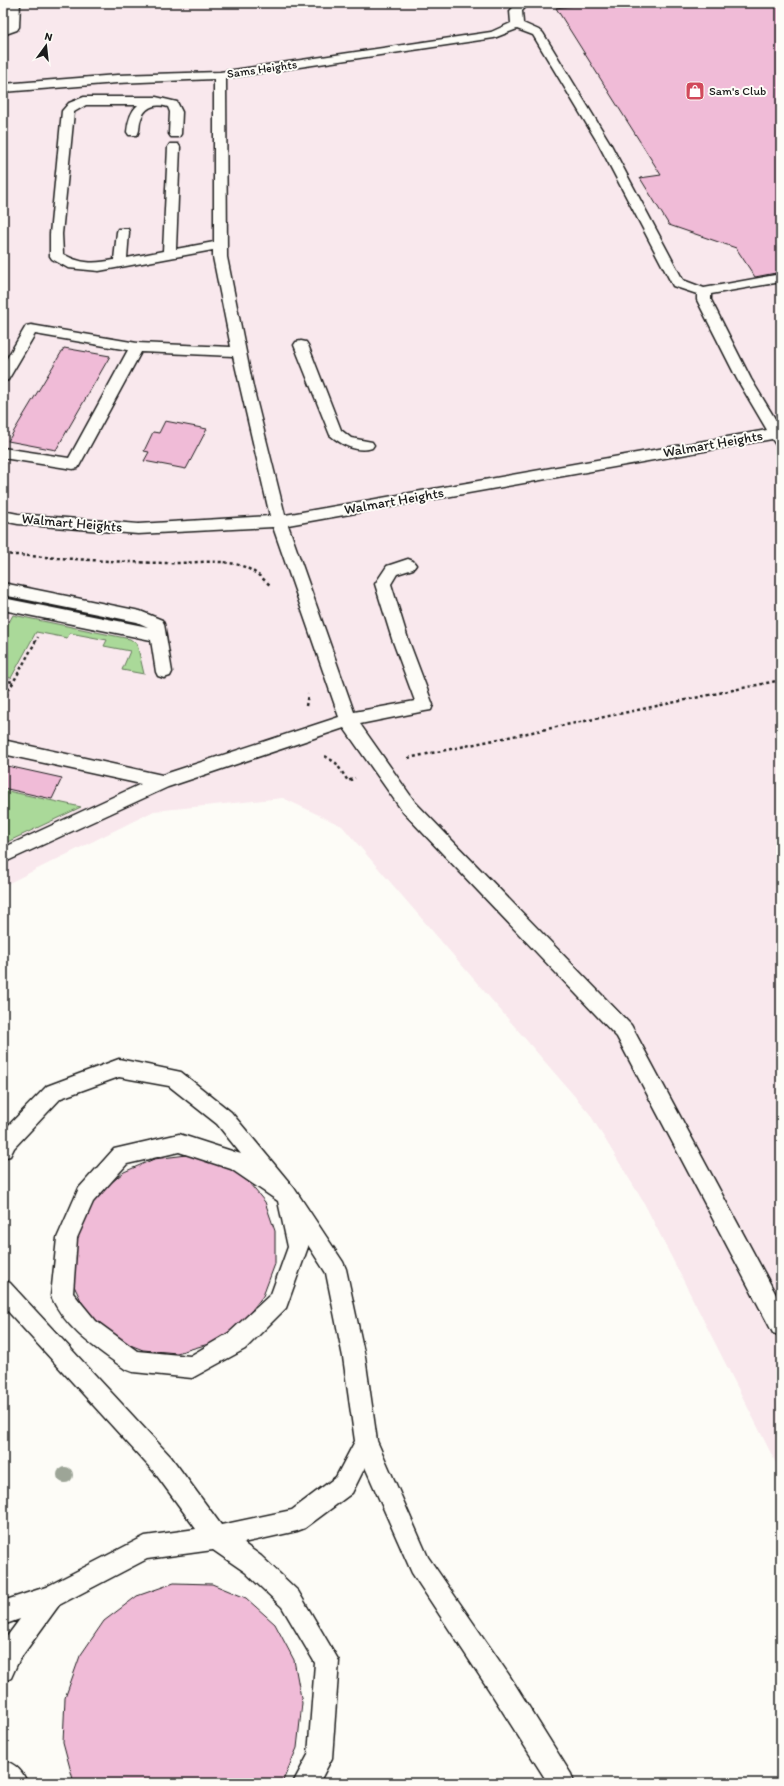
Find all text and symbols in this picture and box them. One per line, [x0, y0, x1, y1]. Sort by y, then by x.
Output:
north arrow [26, 26, 66, 66]
text: N [43, 30, 54, 44]
street label: Sams Heights [226, 57, 298, 81]
shop icon: Sam's Club [684, 80, 706, 102]
place label: Sam's Club [709, 84, 766, 98]
street label: Walmart Heights [662, 427, 764, 461]
street label: Walmart Heights [343, 484, 445, 518]
street label: Walmart Heights [21, 510, 123, 536]

